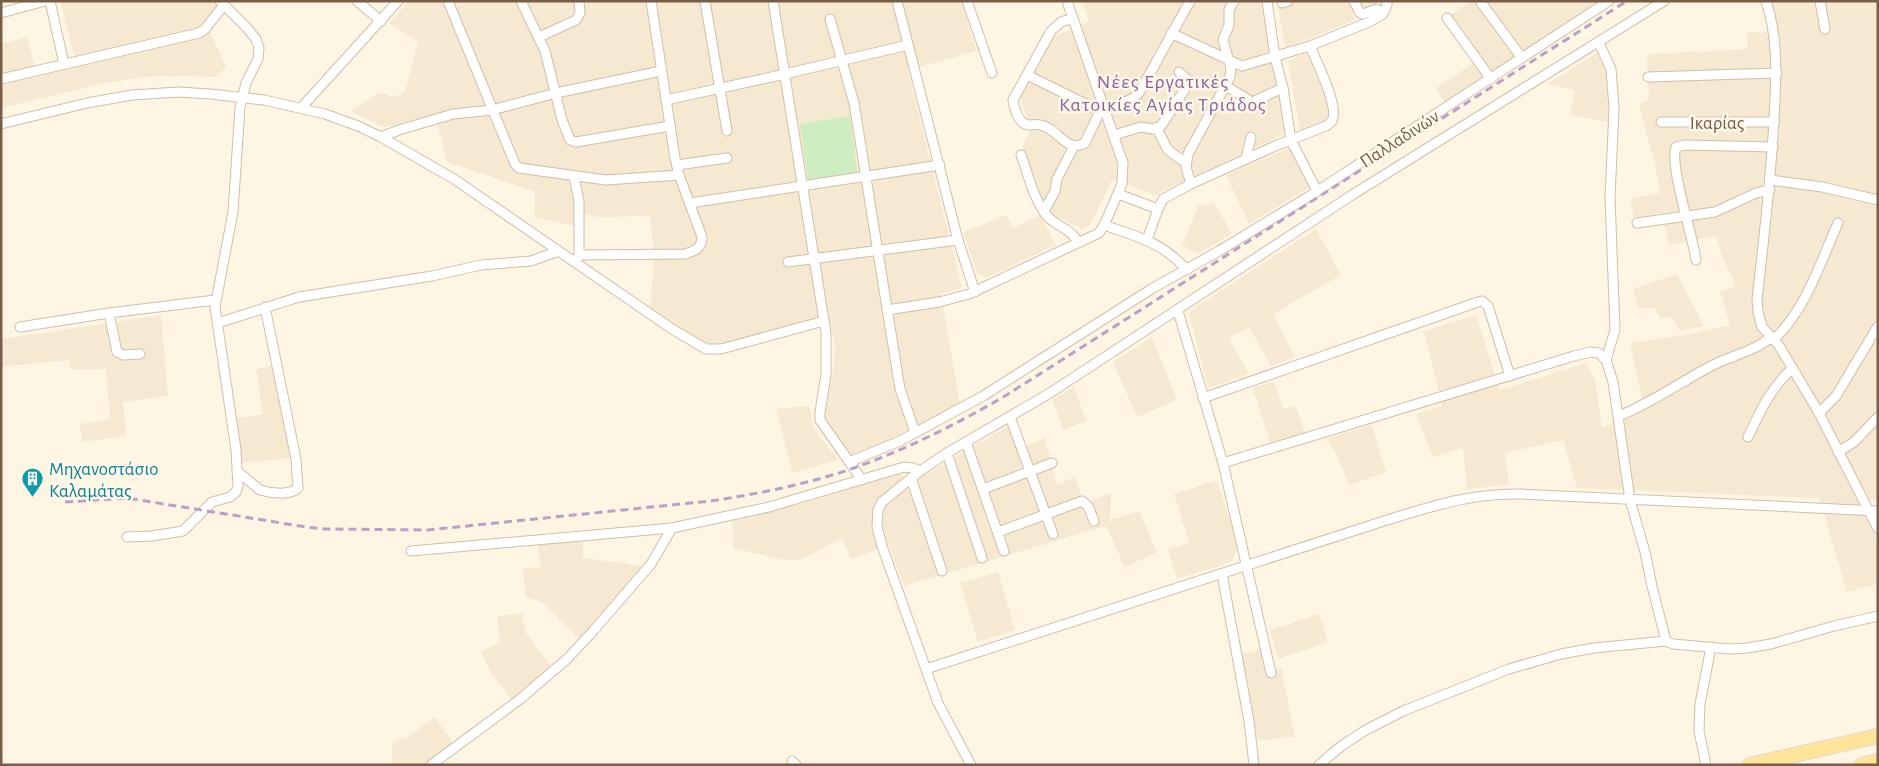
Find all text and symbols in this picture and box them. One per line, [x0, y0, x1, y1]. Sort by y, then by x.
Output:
district label: Νέες Εργατικές Κατοικίες Αγίας Τριάδος [1059, 72, 1267, 115]
street label: Παλλαδινών [1357, 107, 1443, 172]
street label: Ικαρίας [1690, 114, 1744, 133]
place label: Μηχανοστάσιο Καλαμάτας [49, 460, 158, 501]
building icon: Μηχανοστάσιο Καλαμάτας [21, 467, 45, 498]

